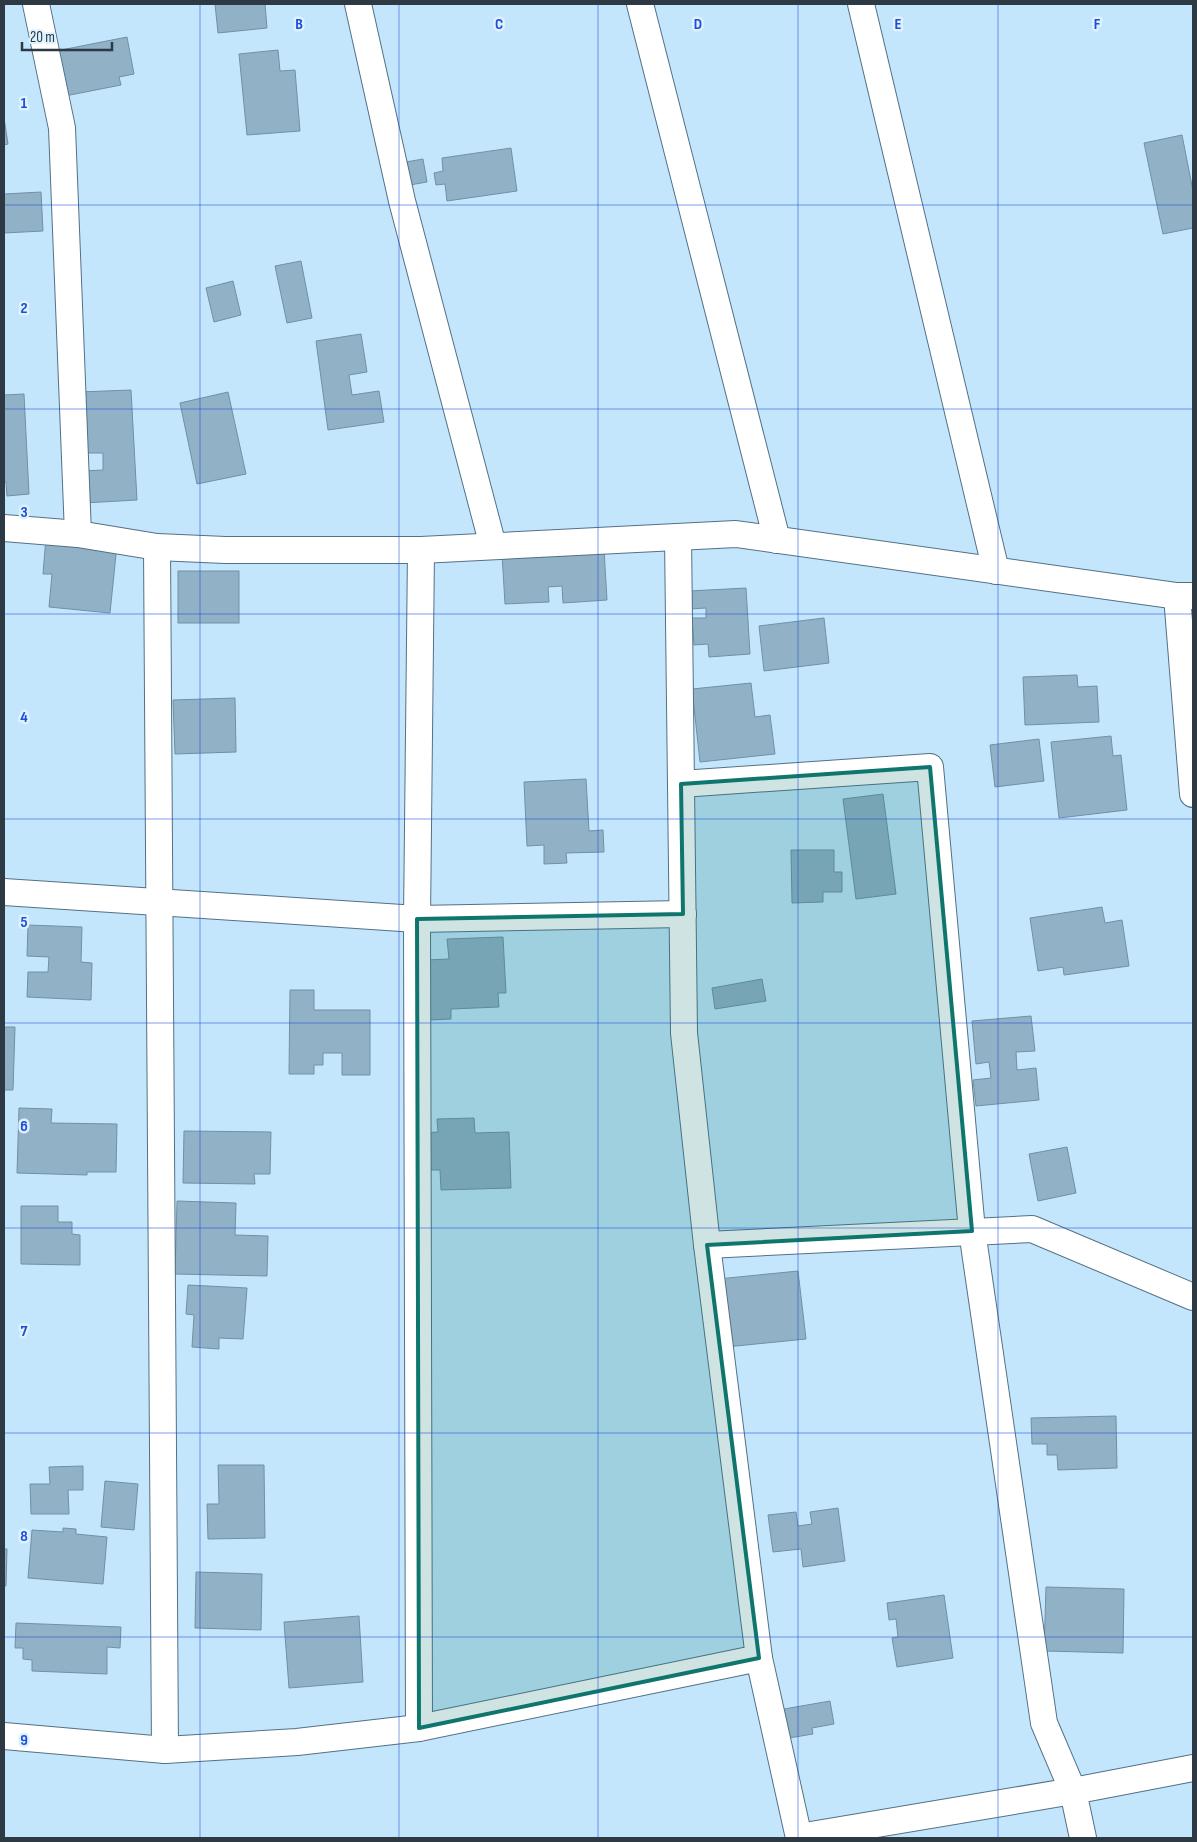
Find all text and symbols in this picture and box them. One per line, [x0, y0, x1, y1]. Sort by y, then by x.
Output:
text: B [295, 15, 303, 34]
text: C [495, 15, 503, 34]
text: D [694, 15, 702, 34]
text: E [895, 15, 902, 34]
text: F [1094, 15, 1101, 34]
scale bar [22, 20, 112, 52]
text: 20 m [30, 28, 55, 47]
text: 1 [21, 94, 28, 113]
text: 2 [20, 299, 28, 318]
text: 3 [20, 503, 28, 522]
text: 4 [20, 708, 28, 727]
text: 5 [20, 913, 28, 932]
text: 6 [20, 1117, 28, 1136]
text: 7 [21, 1322, 28, 1341]
text: 8 [20, 1527, 28, 1546]
text: 9 [20, 1731, 28, 1750]

